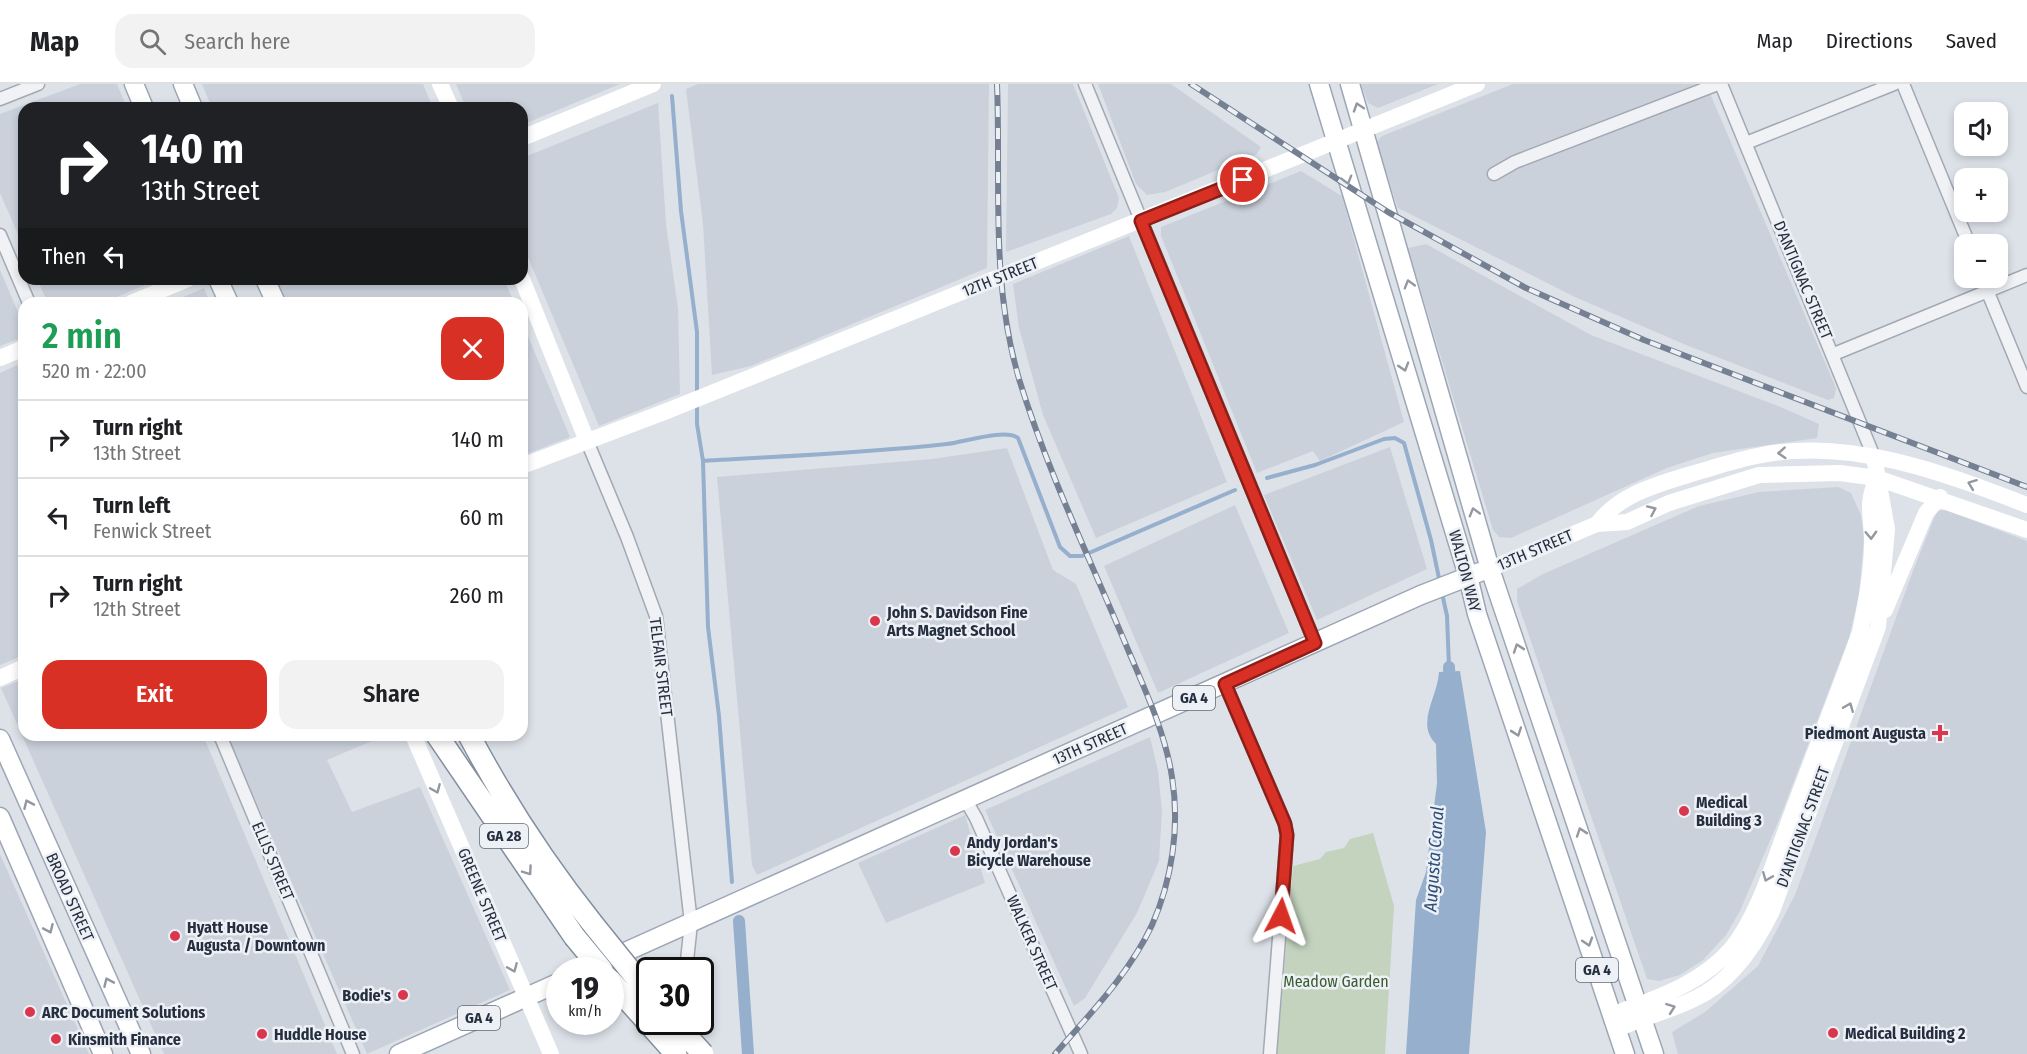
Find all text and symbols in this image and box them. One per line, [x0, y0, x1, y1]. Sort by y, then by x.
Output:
search box [115, 14, 535, 68]
text: Map [30, 25, 79, 58]
icon: search [136, 25, 169, 58]
text: Search here [184, 28, 290, 55]
text: Map [1756, 28, 1793, 54]
text: Directions [1826, 28, 1913, 54]
text: Saved [1946, 28, 1997, 54]
one-way arrow [1352, 102, 1365, 113]
map controls [1954, 102, 2008, 288]
button: sound [1954, 102, 2008, 156]
text: 140 m [141, 124, 244, 174]
icon: right [42, 126, 120, 204]
pin [1217, 154, 1268, 205]
icon: arrive [1226, 163, 1259, 196]
button: + [1954, 168, 2008, 222]
one-way arrow [1340, 174, 1352, 185]
text: 13th Street [141, 175, 260, 207]
street label: D'ANTIGNAC STREET [1769, 218, 1837, 343]
button: − [1954, 234, 2008, 288]
icon: left [98, 240, 131, 273]
text: Then [42, 243, 86, 270]
street label: 12TH STREET [959, 253, 1041, 301]
one-way arrow [1404, 280, 1416, 290]
text: 2 min [42, 314, 122, 358]
button: close [441, 317, 504, 380]
text: 520 m · 22:00 [42, 359, 147, 383]
one-way arrow [1397, 361, 1409, 372]
text: Turn right [93, 414, 182, 441]
icon: right [42, 423, 75, 456]
text: 140 m [451, 426, 504, 453]
text: 13th Street [93, 441, 181, 465]
one-way arrow [1777, 447, 1786, 460]
one-way arrow [1967, 479, 1978, 491]
text: Turn left [93, 492, 171, 519]
icon: left [42, 501, 75, 534]
text: 60 m [460, 504, 504, 531]
one-way arrow [1646, 506, 1657, 518]
one-way arrow [1469, 507, 1481, 518]
text: Fenwick Street [93, 519, 211, 543]
street label: 13TH STREET [1494, 525, 1576, 574]
street label: WALTON WAY [1445, 528, 1485, 614]
one-way arrow [1865, 530, 1878, 539]
text: Turn right [93, 570, 182, 597]
icon: right [42, 579, 75, 612]
text: 260 m [450, 582, 504, 609]
text: 12th Street [93, 597, 181, 621]
place label: John S. Davidson Fine Arts Magnet School [886, 603, 1028, 640]
marker: John S. Davidson Fine Arts Magnet School [868, 614, 882, 628]
street label: TELFAIR STREET [646, 616, 677, 718]
one-way arrow [1512, 643, 1525, 654]
button: Exit [42, 660, 267, 729]
button: Share [279, 660, 504, 729]
road number: GA 4 [1173, 686, 1215, 710]
one-way arrow [1842, 702, 1854, 713]
street label: 13TH STREET [1050, 719, 1131, 769]
place label: Piedmont Augusta [1805, 724, 1926, 743]
marker: Piedmont Augusta [1931, 724, 1949, 742]
one-way arrow [1510, 726, 1522, 737]
street label: D'ANTIGNAC STREET [1772, 764, 1834, 890]
one-way arrow [429, 782, 441, 793]
place label: Medical Building 3 [1696, 793, 1762, 830]
one-way arrow [24, 799, 36, 810]
marker: Medical Building 3 [1677, 804, 1691, 818]
water label: Augusta Canal [1419, 805, 1449, 913]
street label: ELLIS STREET [248, 819, 298, 904]
road number: GA 28 [480, 824, 528, 848]
one-way arrow [1576, 827, 1589, 838]
place label: Andy Jordan's Bicycle Warehouse [966, 833, 1091, 870]
marker: Andy Jordan's Bicycle Warehouse [948, 844, 962, 858]
street label: GREENE STREET [454, 845, 511, 945]
street label: BROAD STREET [42, 850, 98, 945]
one-way arrow [521, 864, 532, 875]
one-way arrow [1762, 870, 1774, 881]
position arrow [1249, 884, 1313, 948]
street label: WALKER STREET [1003, 893, 1062, 994]
place label: Hyatt House Augusta / Downtown [186, 918, 325, 955]
one-way arrow [41, 922, 53, 933]
marker: Hyatt House Augusta / Downtown [168, 929, 182, 943]
one-way arrow [1581, 936, 1593, 947]
speed limit sign: 30 [636, 957, 714, 1035]
road number: GA 4 [1576, 958, 1618, 982]
one-way arrow [506, 961, 518, 972]
text: 19 [571, 971, 599, 1007]
park label: Meadow Garden [1283, 972, 1389, 991]
one-way arrow [103, 977, 115, 988]
place label: Bodie's [342, 986, 391, 1005]
marker: Bodie's [396, 988, 410, 1002]
text: km/h [568, 1002, 602, 1020]
place label: ARC Document Solutions [41, 1003, 205, 1022]
one-way arrow [1665, 1003, 1676, 1016]
marker: ARC Document Solutions [23, 1005, 37, 1019]
road number: GA 4 [458, 1006, 500, 1030]
place label: Medical Building 2 [1845, 1024, 1966, 1043]
place label: Huddle House [274, 1025, 367, 1044]
marker: Medical Building 2 [1826, 1026, 1840, 1040]
marker: Huddle House [255, 1027, 269, 1041]
place label: Kinsmith Finance [68, 1030, 181, 1049]
marker: Kinsmith Finance [49, 1032, 63, 1046]

